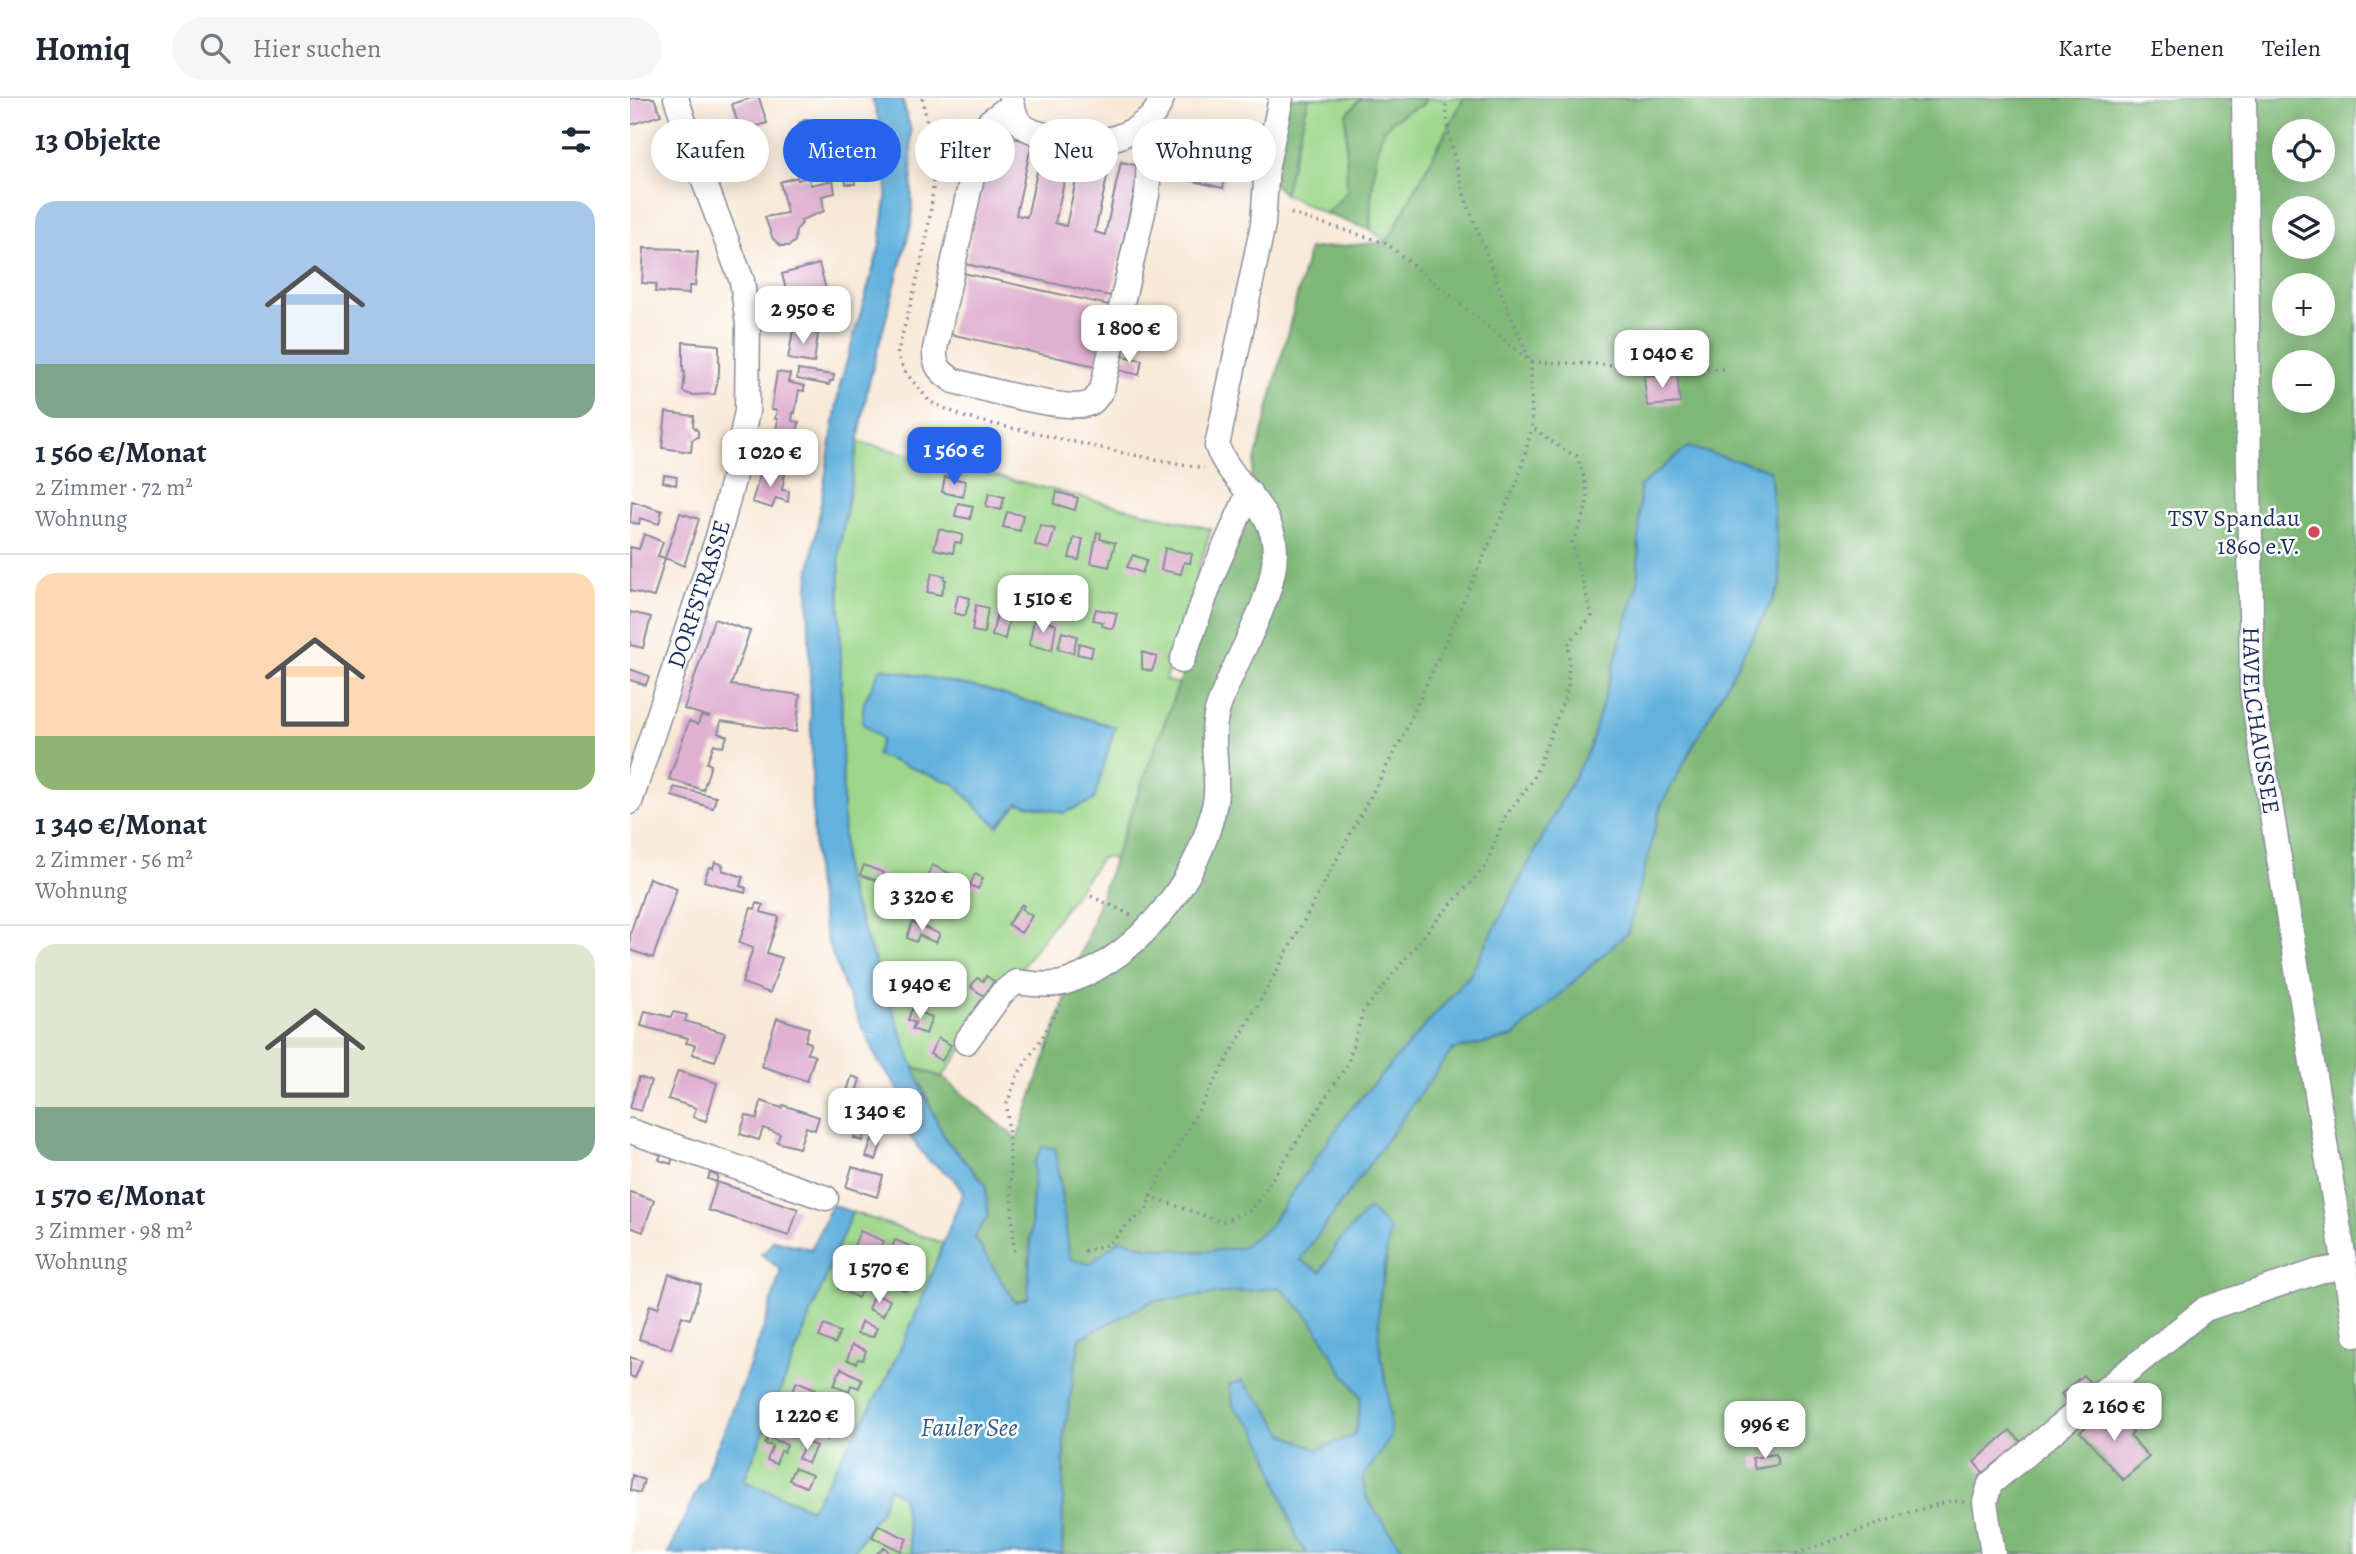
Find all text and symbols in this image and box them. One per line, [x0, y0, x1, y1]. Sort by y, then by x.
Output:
search box [172, 17, 662, 80]
text: Homiq [35, 26, 130, 71]
icon: search [196, 29, 234, 67]
text: Hier suchen [252, 31, 381, 66]
text: Karte [2058, 32, 2112, 64]
text: Ebenen [2150, 32, 2224, 64]
text: Teilen [2262, 32, 2321, 64]
chip: Kaufen [651, 119, 769, 182]
chip: Mieten [783, 119, 901, 182]
chip: Filter [915, 119, 1015, 182]
chip: Neu [1029, 119, 1118, 182]
chip: Wohnung [1132, 119, 1276, 182]
map controls [2272, 119, 2335, 413]
button: locate [2272, 119, 2335, 182]
text: 13 Objekte [35, 120, 161, 160]
icon: filters [557, 121, 595, 159]
button: layers [2272, 196, 2335, 259]
icon: home [252, 247, 378, 373]
button: + [2272, 273, 2335, 336]
pin: 2 950 € [738, 286, 868, 346]
text: 2 950 € [771, 293, 835, 324]
pin: 1 800 € [1064, 306, 1194, 365]
text: 1 800 € [1097, 312, 1161, 343]
pin: 1 040 € [1597, 330, 1727, 390]
text: 1 040 € [1630, 337, 1694, 368]
button: − [2272, 350, 2335, 413]
pin: 1 560 € [889, 428, 1019, 487]
pin: 1 020 € [705, 430, 835, 489]
text: 1 560 €/Monat [35, 432, 207, 472]
text: 1 560 € [923, 434, 985, 465]
text: 1 020 € [738, 436, 802, 467]
text: 2 Zimmer · 72 m² [35, 472, 193, 503]
place label: TSV Spandau 1860 e.V. [2168, 502, 2300, 562]
text: Wohnung [35, 503, 128, 534]
street label: DORFSTRASSE [659, 516, 738, 673]
marker: TSV Spandau 1860 e.V. [2306, 524, 2322, 540]
pin: 1 510 € [978, 575, 1108, 635]
text: 1 510 € [1013, 582, 1073, 613]
icon: home [252, 619, 378, 745]
street label: HAVELCHAUSSEE [2235, 626, 2288, 816]
text: 1 340 €/Monat [35, 804, 207, 844]
text: 2 Zimmer · 56 m² [35, 844, 193, 875]
pin: 3 320 € [857, 874, 987, 933]
text: Wohnung [35, 875, 128, 906]
text: 3 320 € [890, 880, 954, 911]
pin: 1 940 € [855, 962, 985, 1021]
text: 1 940 € [889, 968, 951, 999]
icon: home [252, 990, 378, 1116]
pin: 1 340 € [810, 1088, 940, 1148]
text: 1 340 € [844, 1095, 906, 1126]
text: 1 570 €/Monat [35, 1175, 206, 1215]
text: 3 Zimmer · 98 m² [35, 1215, 193, 1246]
text: Wohnung [35, 1246, 128, 1277]
pin: 1 570 € [814, 1246, 944, 1305]
text: 1 570 € [849, 1252, 909, 1283]
pin: 2 160 € [2049, 1384, 2179, 1443]
text: 2 160 € [2083, 1390, 2145, 1421]
pin: 1 220 € [742, 1392, 872, 1452]
text: 1 220 € [775, 1399, 839, 1430]
pin: 996 € [1716, 1402, 1814, 1461]
text: 996 € [1740, 1408, 1790, 1439]
water label: Fauler See [921, 1410, 1017, 1445]

